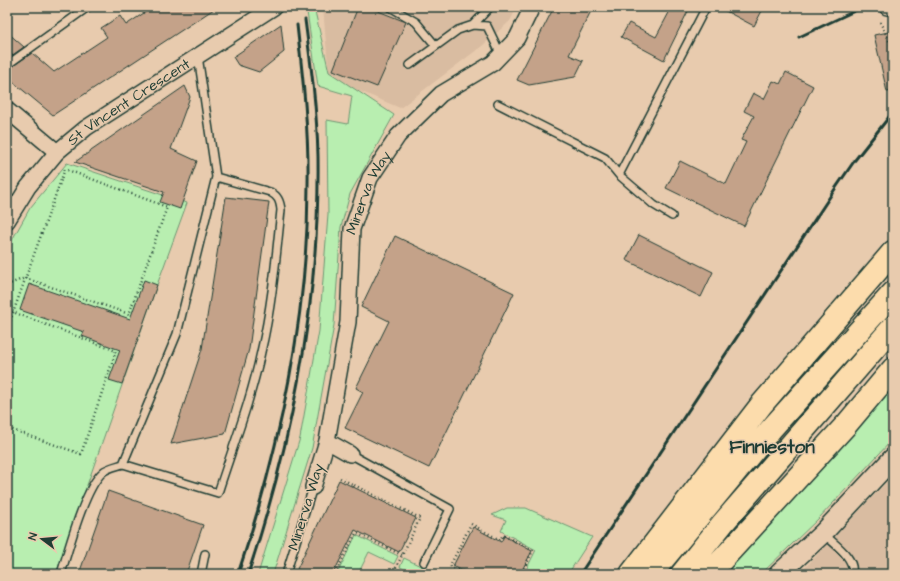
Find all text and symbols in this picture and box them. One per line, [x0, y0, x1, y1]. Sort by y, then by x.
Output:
street label: St Vincent Crescent [62, 53, 194, 150]
street label: Minerva Way [340, 146, 397, 237]
district label: Finnieston [729, 434, 815, 461]
street label: Minerva Way [283, 461, 330, 553]
north arrow [22, 519, 62, 559]
text: N [25, 531, 41, 542]

